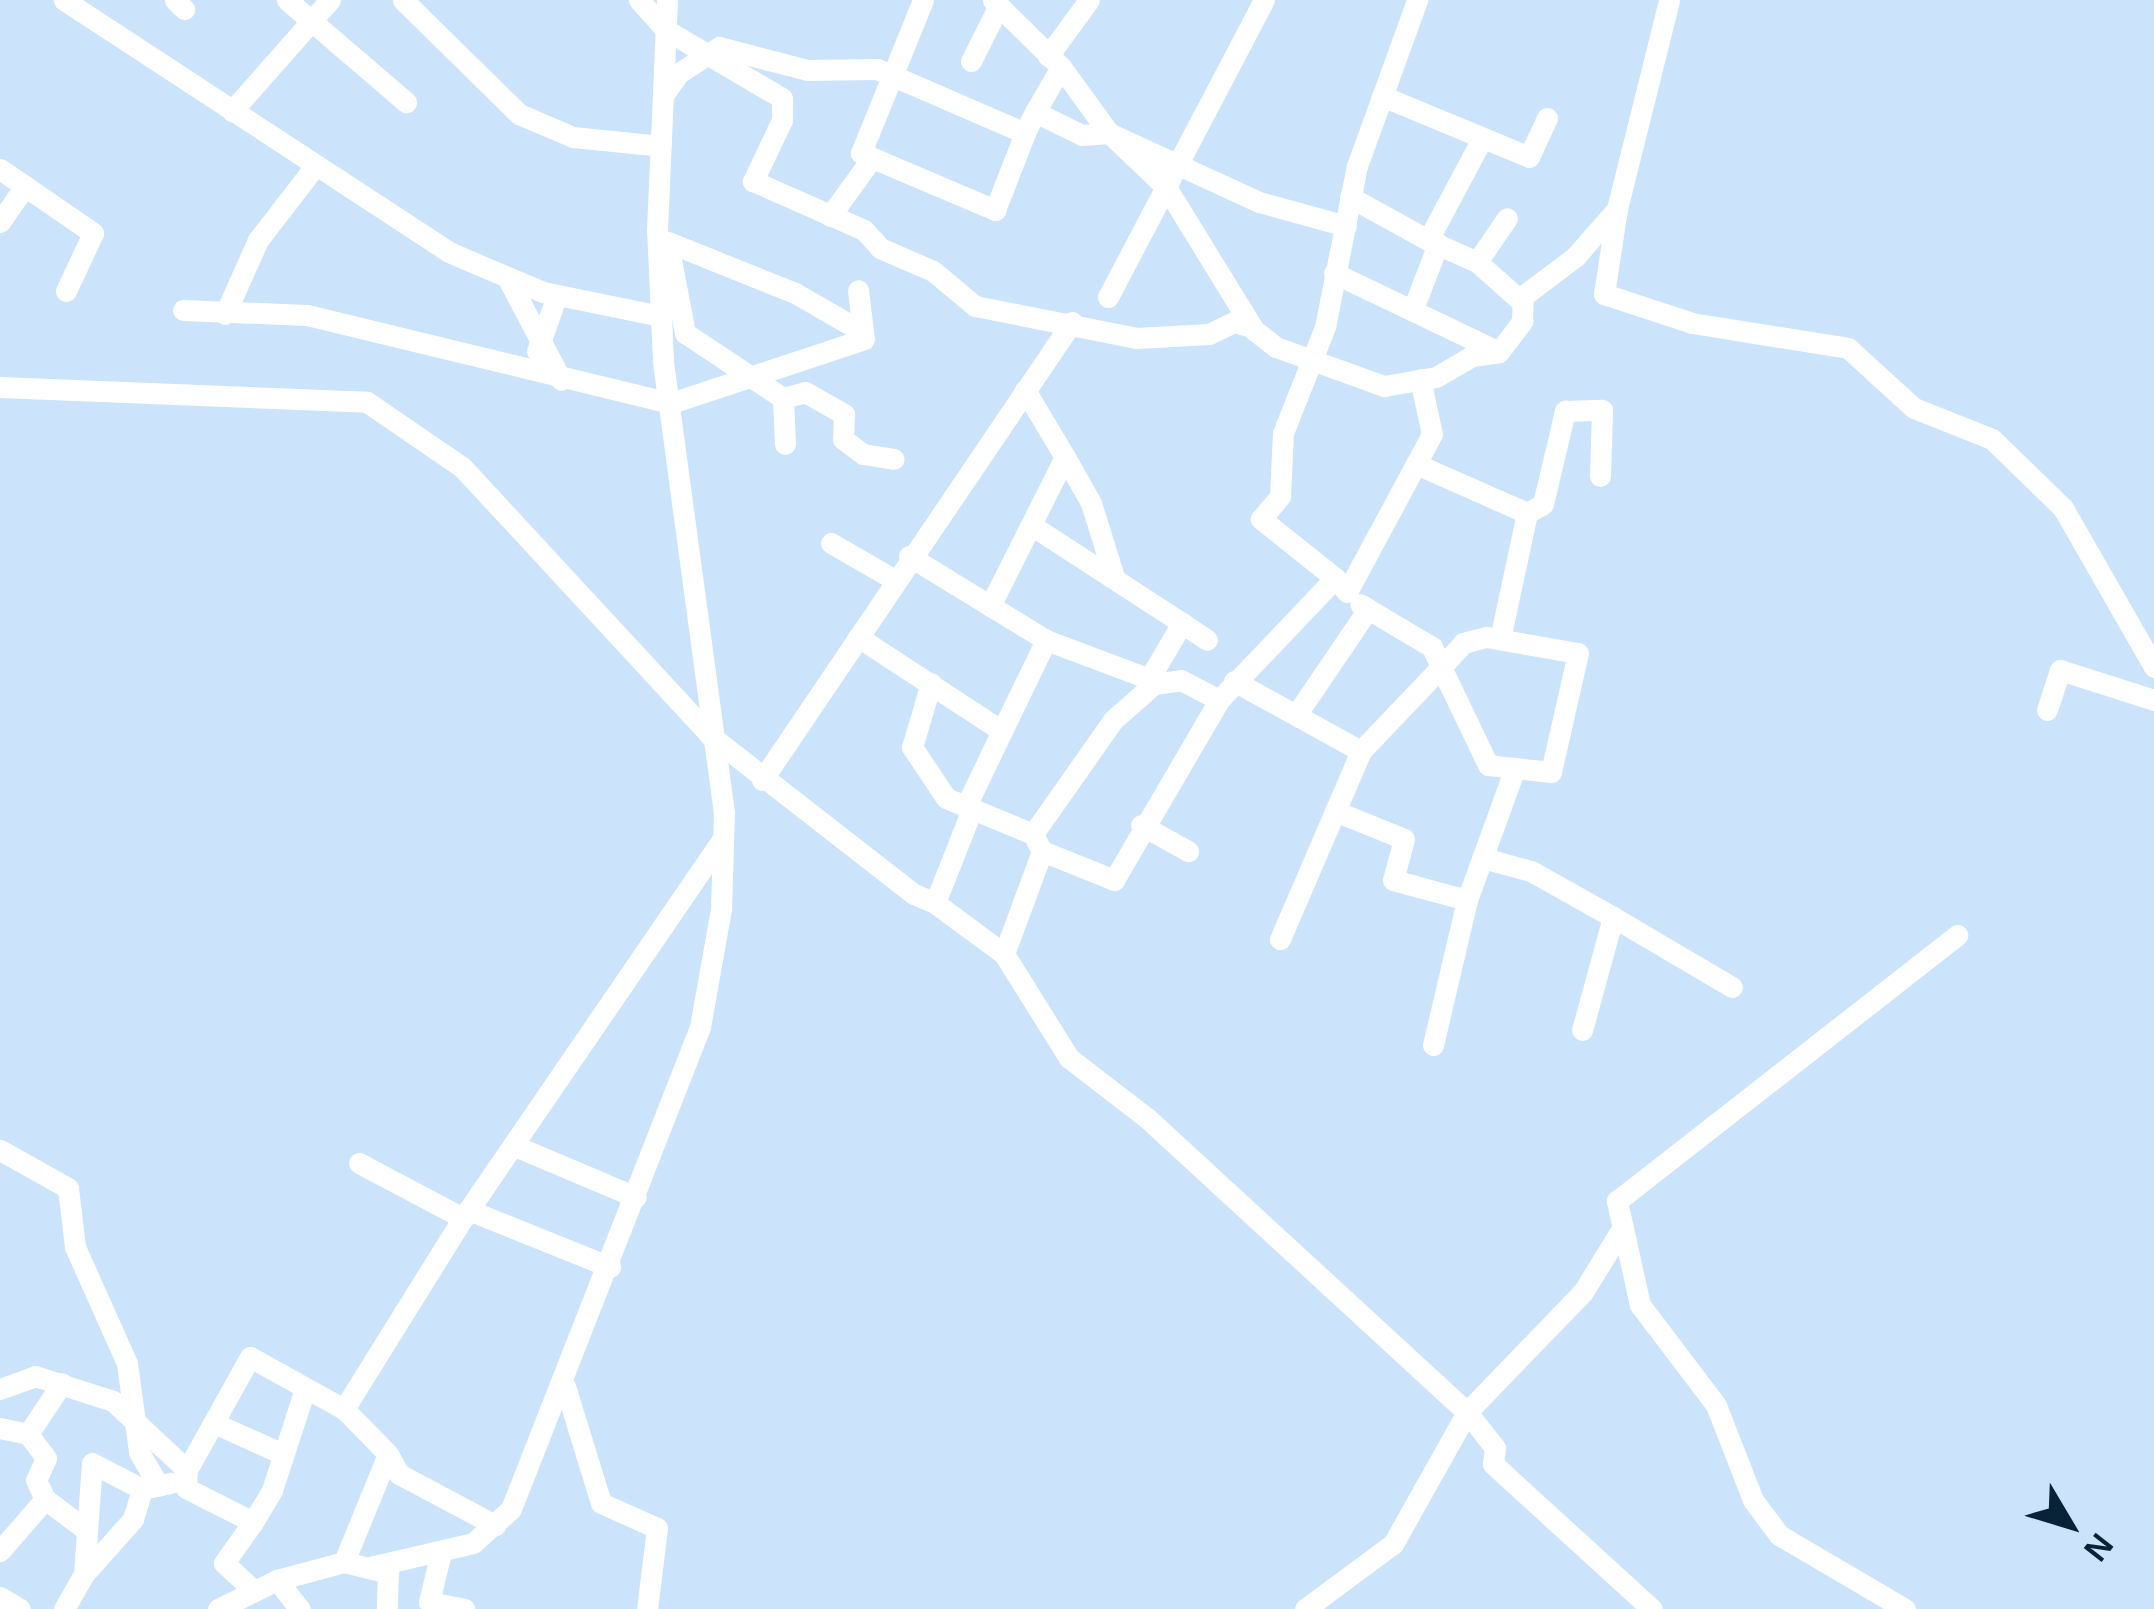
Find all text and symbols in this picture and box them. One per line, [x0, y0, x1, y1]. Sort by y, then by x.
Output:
north arrow [2010, 1465, 2130, 1585]
text: N [2077, 1527, 2121, 1568]

